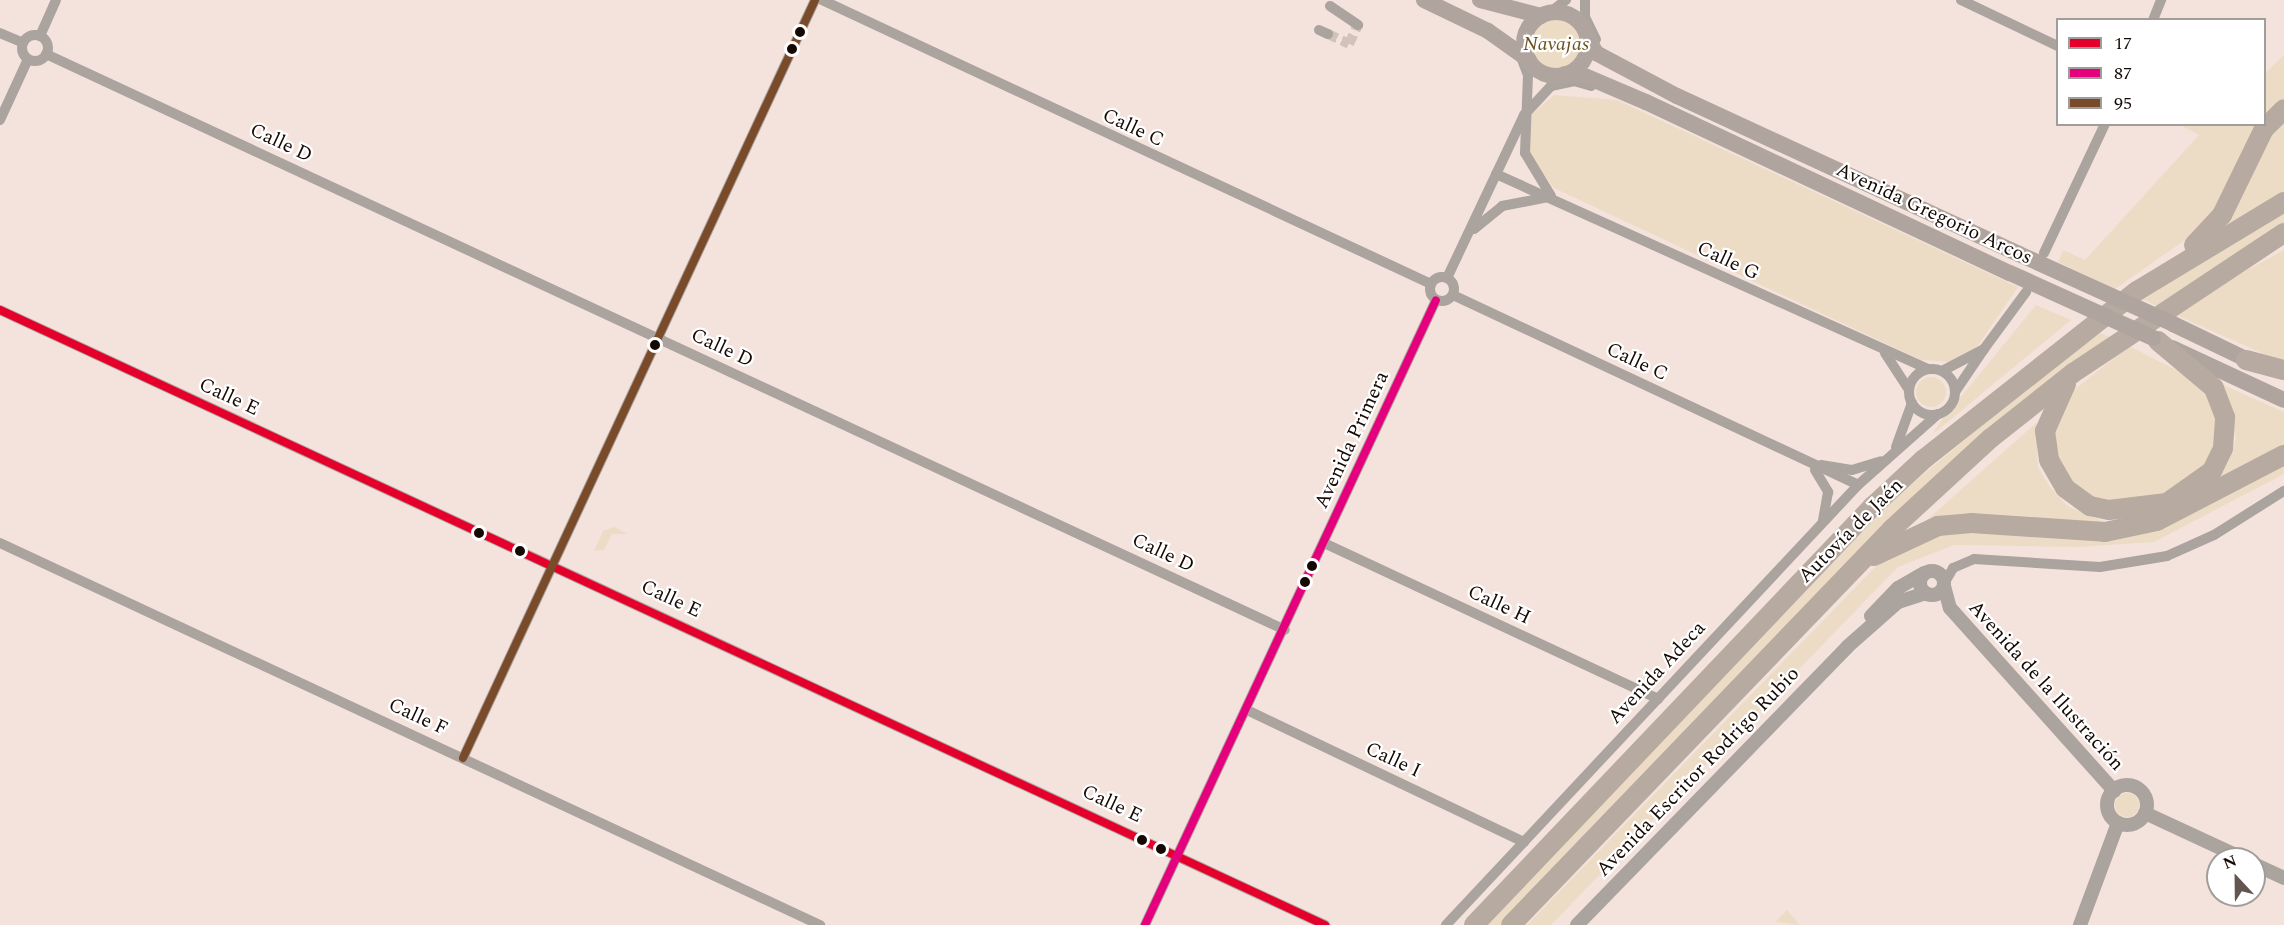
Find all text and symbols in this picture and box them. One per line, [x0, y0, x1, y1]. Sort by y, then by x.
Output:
legend [2056, 18, 2266, 126]
unlabelled marker [794, 26, 806, 38]
text: 17 [2114, 30, 2132, 57]
park label: Navajas [1523, 32, 1589, 56]
unlabelled marker [786, 43, 798, 55]
text: 87 [2114, 60, 2132, 87]
text: 95 [2114, 90, 2132, 117]
street label: Calle C [1098, 103, 1168, 153]
street label: Calle D [246, 118, 316, 168]
street label: Avenida Gregorio Arcos [1832, 158, 2036, 270]
street label: Calle G [1693, 236, 1763, 286]
street label: Calle D [687, 323, 757, 373]
street label: Calle C [1602, 337, 1672, 387]
unlabelled marker [649, 339, 661, 351]
street label: Avenida Primera [1310, 367, 1394, 513]
street label: Calle E [195, 373, 263, 421]
street label: Autovía de Jaén [1794, 474, 1908, 588]
unlabelled marker [473, 527, 485, 539]
street label: Calle D [1128, 528, 1198, 578]
unlabelled marker [514, 545, 526, 557]
unlabelled marker [1306, 560, 1318, 572]
street label: Calle E [637, 575, 705, 623]
unlabelled marker [1299, 576, 1311, 588]
street label: Calle H [1464, 580, 1534, 630]
street label: Avenida de la Ilustración [1963, 596, 2129, 776]
street label: Avenida Adeca [1603, 617, 1711, 729]
street label: Avenida Escritor Rodrigo Rubio [1591, 662, 1805, 882]
street label: Calle F [384, 693, 452, 741]
street label: Calle I [1361, 737, 1425, 783]
street label: Calle E [1078, 780, 1146, 828]
unlabelled marker [1136, 834, 1148, 846]
unlabelled marker [1155, 843, 1167, 855]
north arrow [2206, 847, 2266, 907]
text: N [2219, 849, 2241, 876]

